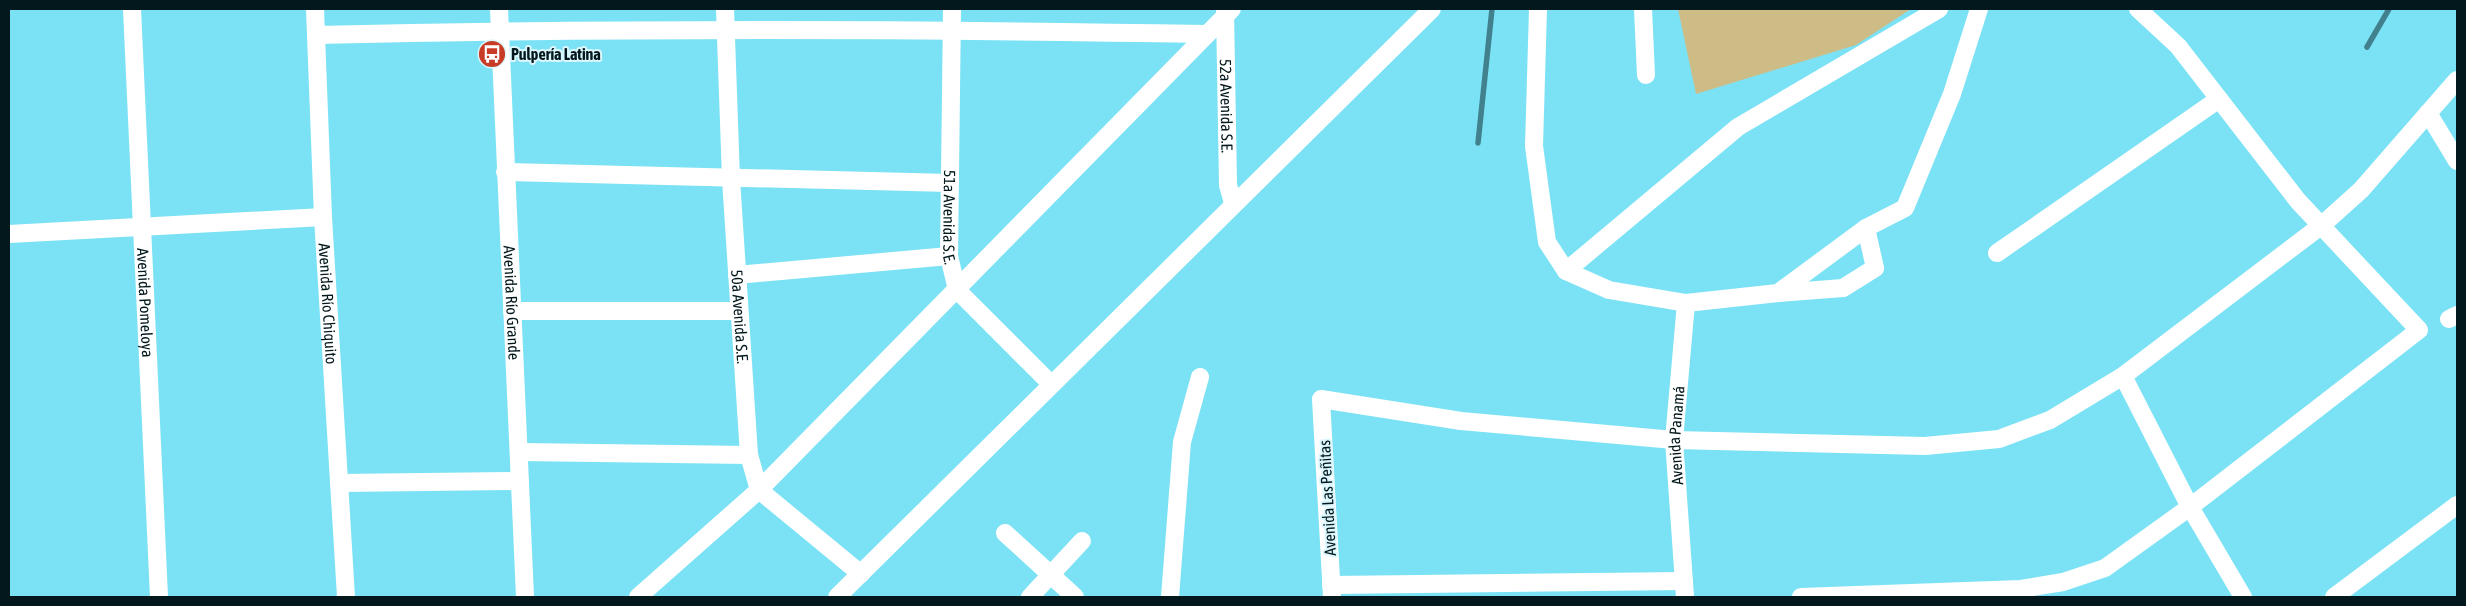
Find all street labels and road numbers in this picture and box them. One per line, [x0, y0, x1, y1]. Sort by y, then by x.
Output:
street label: 52a Avenida S.E. [1217, 59, 1236, 153]
street label: 51a Avenida S.E. [940, 170, 960, 266]
street label: Avenida Río Chiquito [316, 243, 341, 365]
street label: Avenida Río Grande [500, 245, 524, 360]
street label: Avenida Pomeloya [134, 248, 157, 358]
street label: 50a Avenida S.E. [728, 269, 752, 364]
street label: Avenida Panamá [1665, 385, 1688, 486]
street label: Avenida Las Peñitas [1315, 439, 1339, 556]

